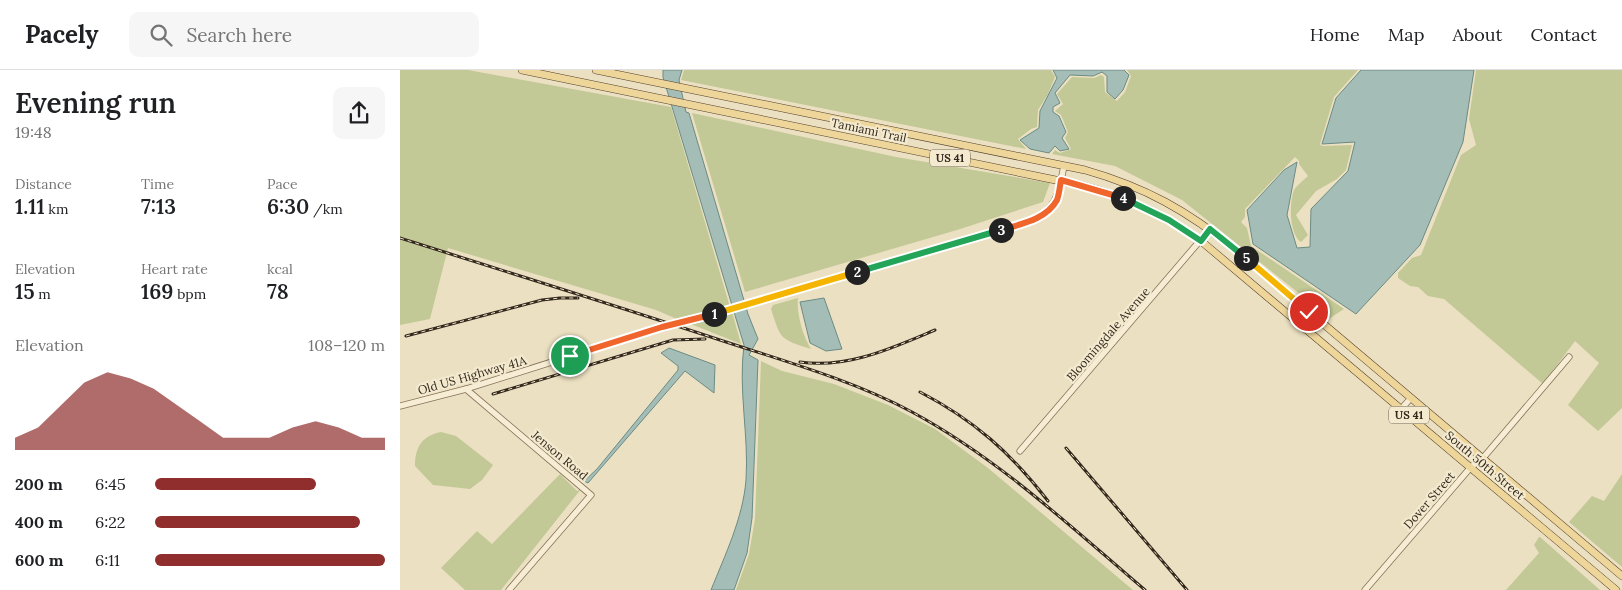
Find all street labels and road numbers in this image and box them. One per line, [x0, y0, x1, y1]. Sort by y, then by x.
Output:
street label: Tamiami Trail [830, 115, 908, 145]
road number: US 41 [930, 150, 970, 166]
street label: Bloomingdale Avenue [1063, 284, 1153, 384]
street label: Old US Highway 41A [416, 352, 529, 398]
road number: US 41 [1389, 406, 1429, 424]
street label: Jenson Road [528, 426, 591, 483]
street label: South 50th Street [1442, 427, 1528, 503]
street label: Dover Street [1400, 468, 1458, 532]

